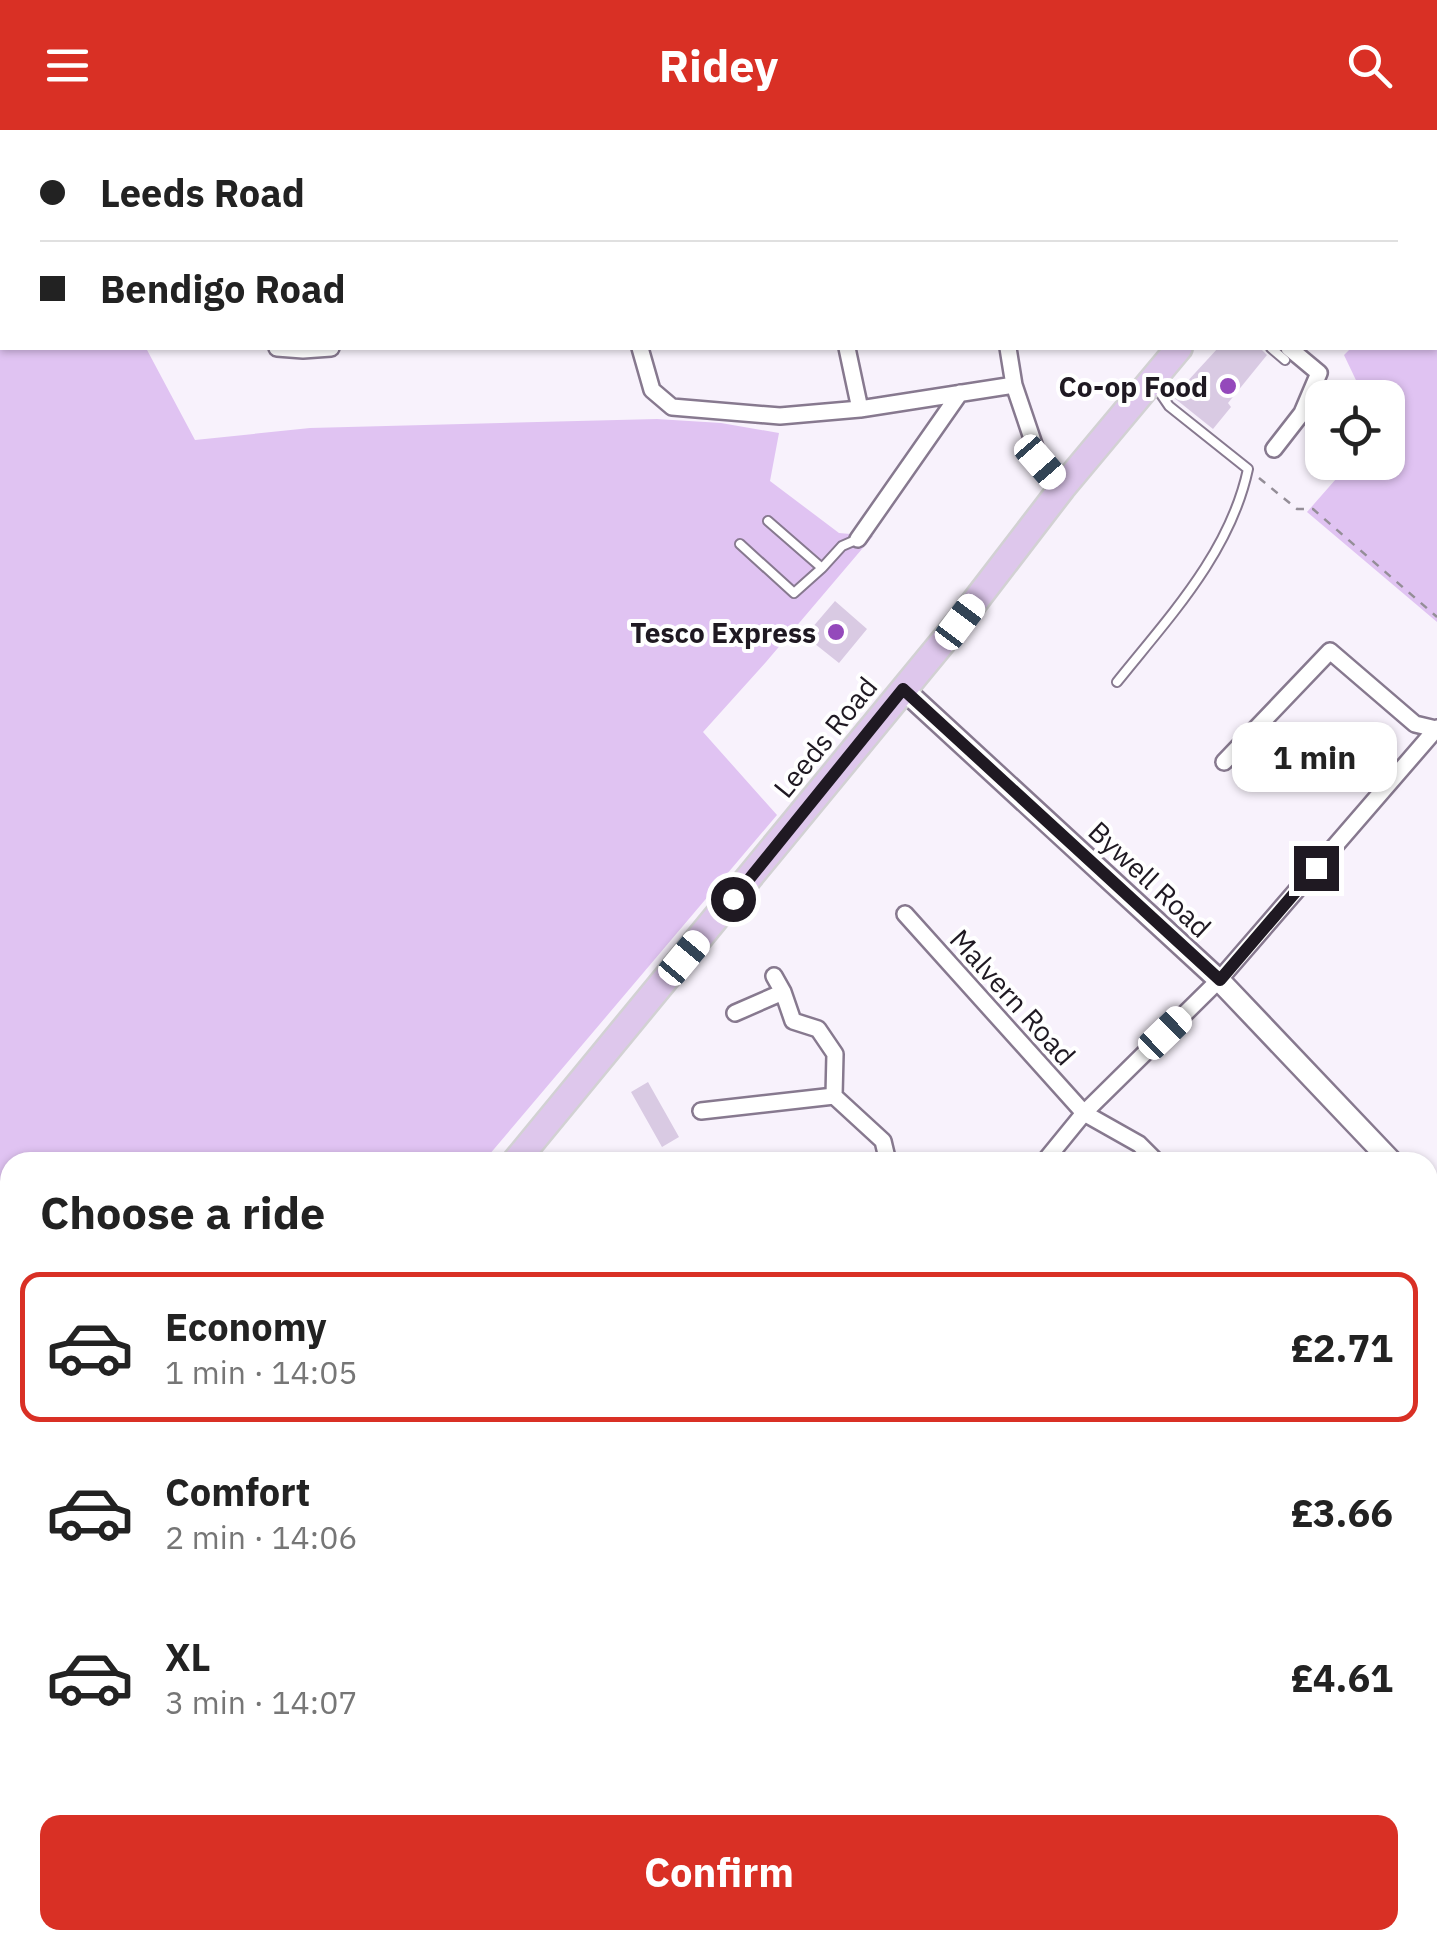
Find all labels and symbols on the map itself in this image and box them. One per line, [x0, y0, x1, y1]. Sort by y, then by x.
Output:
place label: Co-op Food [1059, 368, 1208, 405]
marker: Co-op Food [1217, 375, 1239, 397]
car [1009, 430, 1071, 494]
car [930, 589, 990, 655]
place label: Tesco Express [630, 614, 816, 651]
marker: Tesco Express [825, 621, 847, 643]
street label: Leeds Road [765, 669, 885, 805]
callout: 1 min [1234, 723, 1398, 793]
street label: Bywell Road [1081, 813, 1219, 945]
route end [1294, 846, 1339, 891]
route start [711, 877, 756, 922]
street label: Malvern Road [942, 921, 1084, 1073]
car [653, 925, 715, 991]
car [1133, 1001, 1197, 1065]

